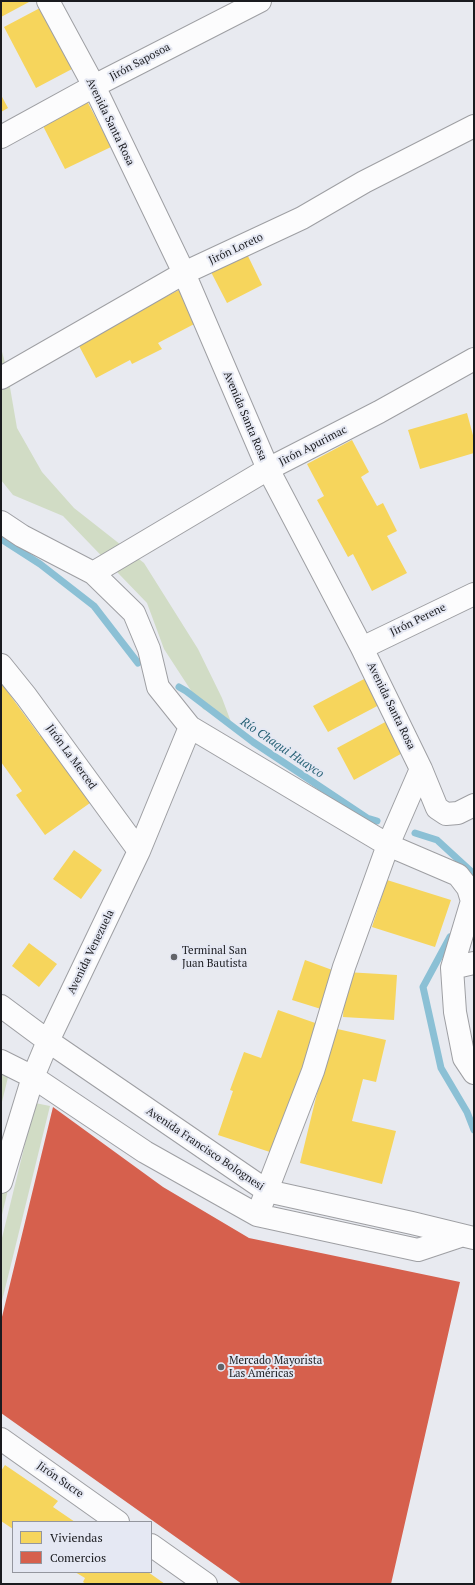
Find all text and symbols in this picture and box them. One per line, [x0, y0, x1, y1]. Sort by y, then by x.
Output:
street label: Jirón Saposoa [107, 41, 173, 83]
street label: Avenida Santa Rosa [83, 76, 137, 168]
street label: Jirón Loreto [207, 231, 265, 267]
street label: Avenida Santa Rosa [220, 370, 270, 462]
street label: Jirón Apurimac [277, 423, 349, 469]
street label: Jirón Perene [388, 601, 448, 639]
street label: Avenida Santa Rosa [364, 660, 418, 752]
water label: Río Chaqui Huayco [238, 715, 326, 781]
street label: Jirón La Merced [43, 722, 99, 792]
street label: Avenida Venezuela [65, 908, 117, 996]
place label: Terminal San Juan Bautista [182, 944, 247, 970]
marker: Terminal San Juan Bautista [169, 952, 179, 962]
street label: Avenida Francisco Bolognesi [144, 1105, 266, 1193]
place label: Mercado Mayorista Las Américas [229, 1354, 322, 1380]
marker: Mercado Mayorista Las Américas [216, 1362, 226, 1372]
street label: Jirón Sucre [34, 1459, 86, 1501]
legend [12, 1521, 152, 1573]
text: Viviendas [50, 1530, 103, 1545]
text: Comercios [50, 1550, 106, 1565]

